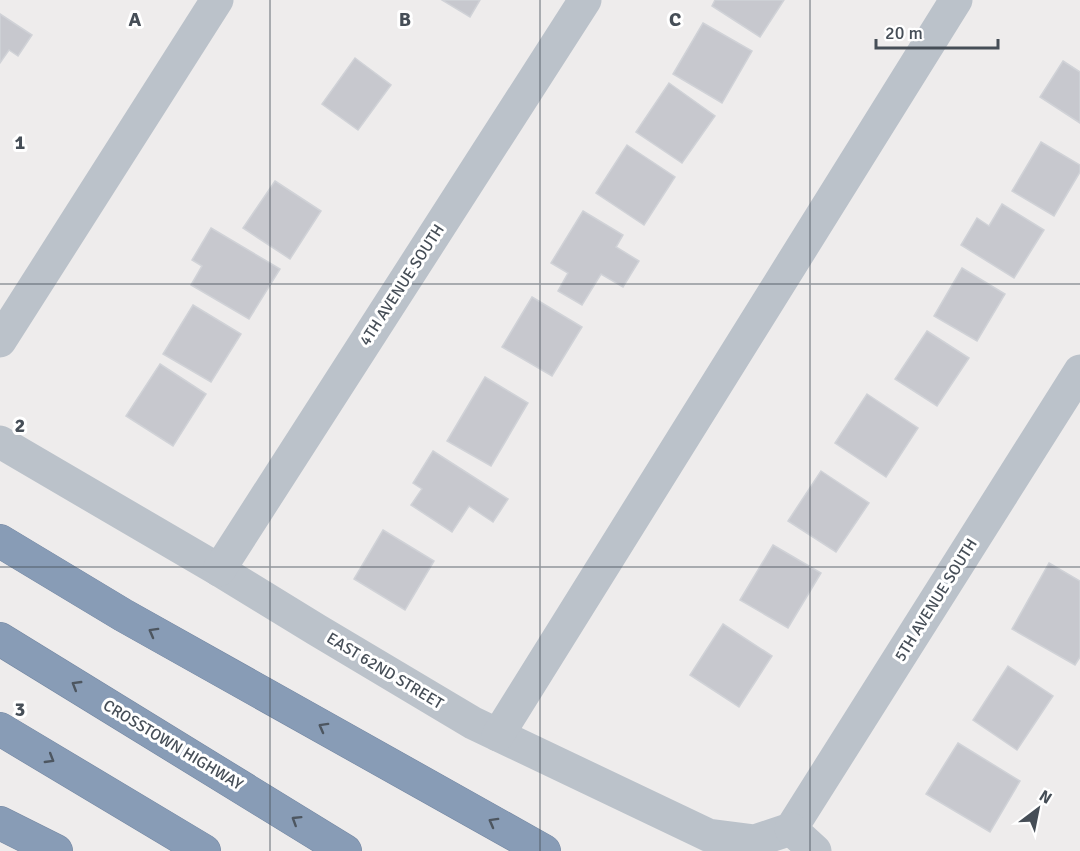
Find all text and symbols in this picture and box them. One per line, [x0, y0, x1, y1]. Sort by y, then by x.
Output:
text: A [129, 7, 142, 32]
text: B [399, 7, 411, 32]
text: C [669, 7, 681, 32]
scale bar [876, 12, 998, 50]
text: 20 m [885, 22, 923, 44]
text: 1 [15, 130, 26, 155]
street label: 4TH AVENUE SOUTH [355, 220, 449, 350]
text: 2 [15, 413, 25, 438]
street label: 5TH AVENUE SOUTH [890, 535, 982, 665]
one-way arrow [149, 628, 159, 639]
street label: EAST 62ND STREET [323, 628, 447, 714]
one-way arrow [71, 682, 82, 693]
street label: CROSSTOWN HIGHWAY [99, 695, 247, 795]
text: 3 [15, 697, 25, 722]
one-way arrow [319, 723, 329, 734]
one-way arrow [44, 752, 54, 763]
north arrow [1008, 779, 1068, 839]
text: N [1035, 786, 1055, 809]
one-way arrow [291, 816, 302, 827]
one-way arrow [489, 818, 499, 830]

